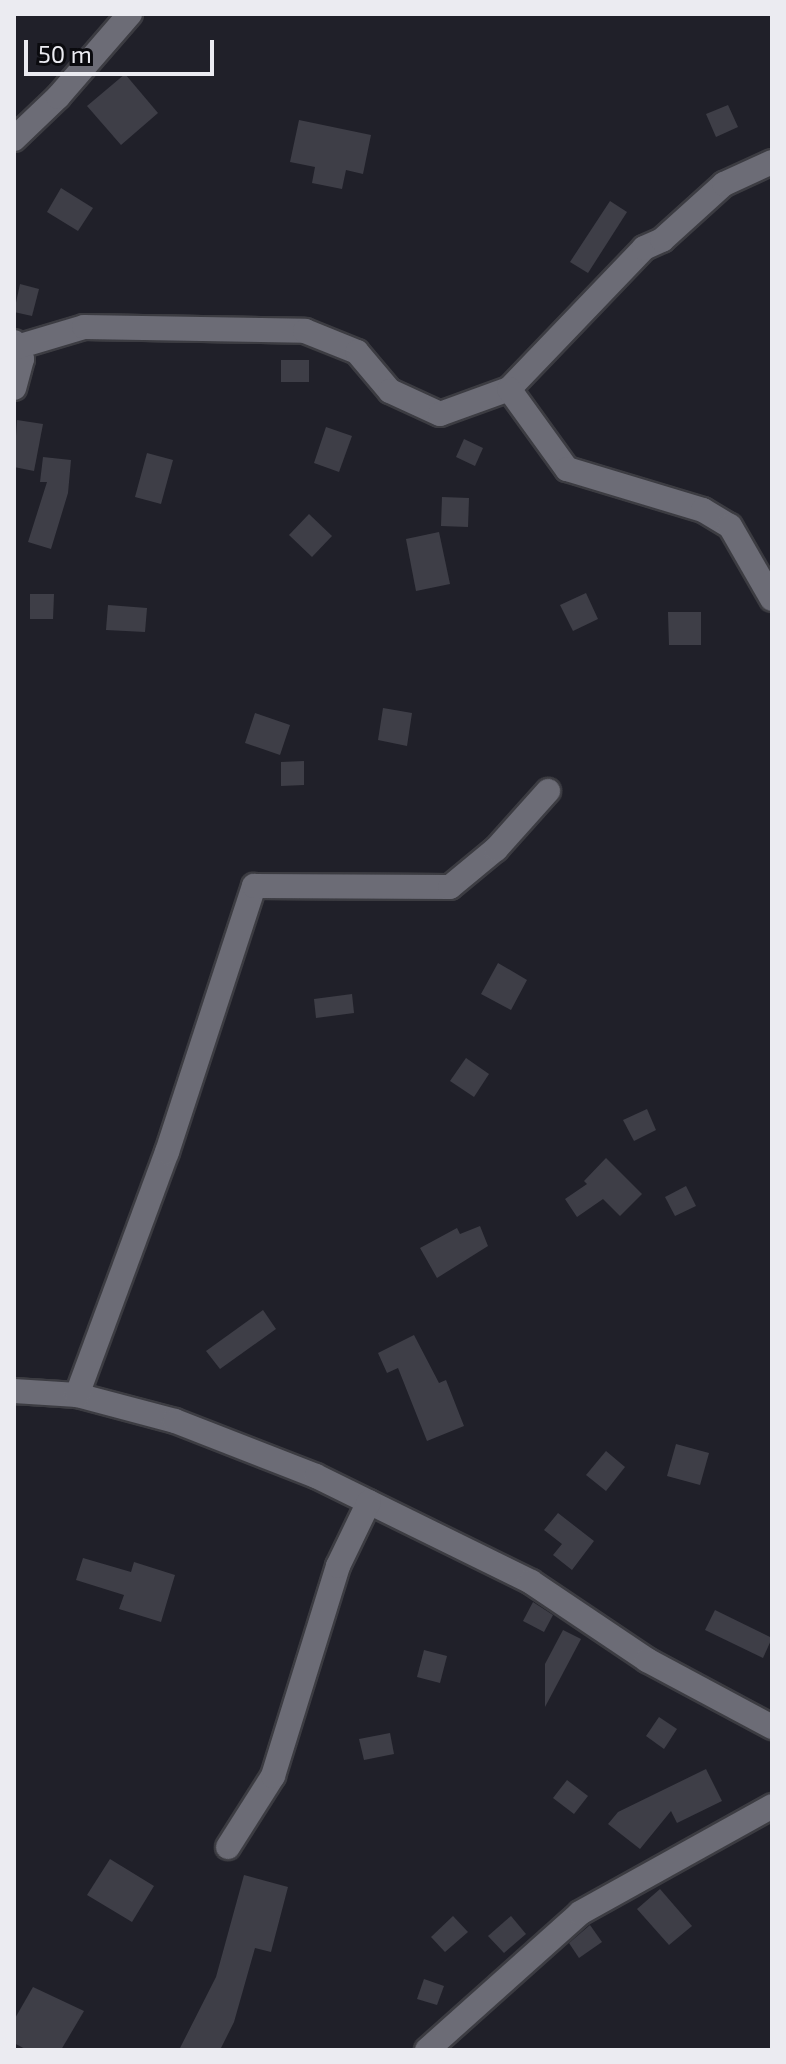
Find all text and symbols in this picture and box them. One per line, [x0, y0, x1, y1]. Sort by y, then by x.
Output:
scale bar [28, 24, 218, 74]
text: 50 m [38, 39, 92, 68]

